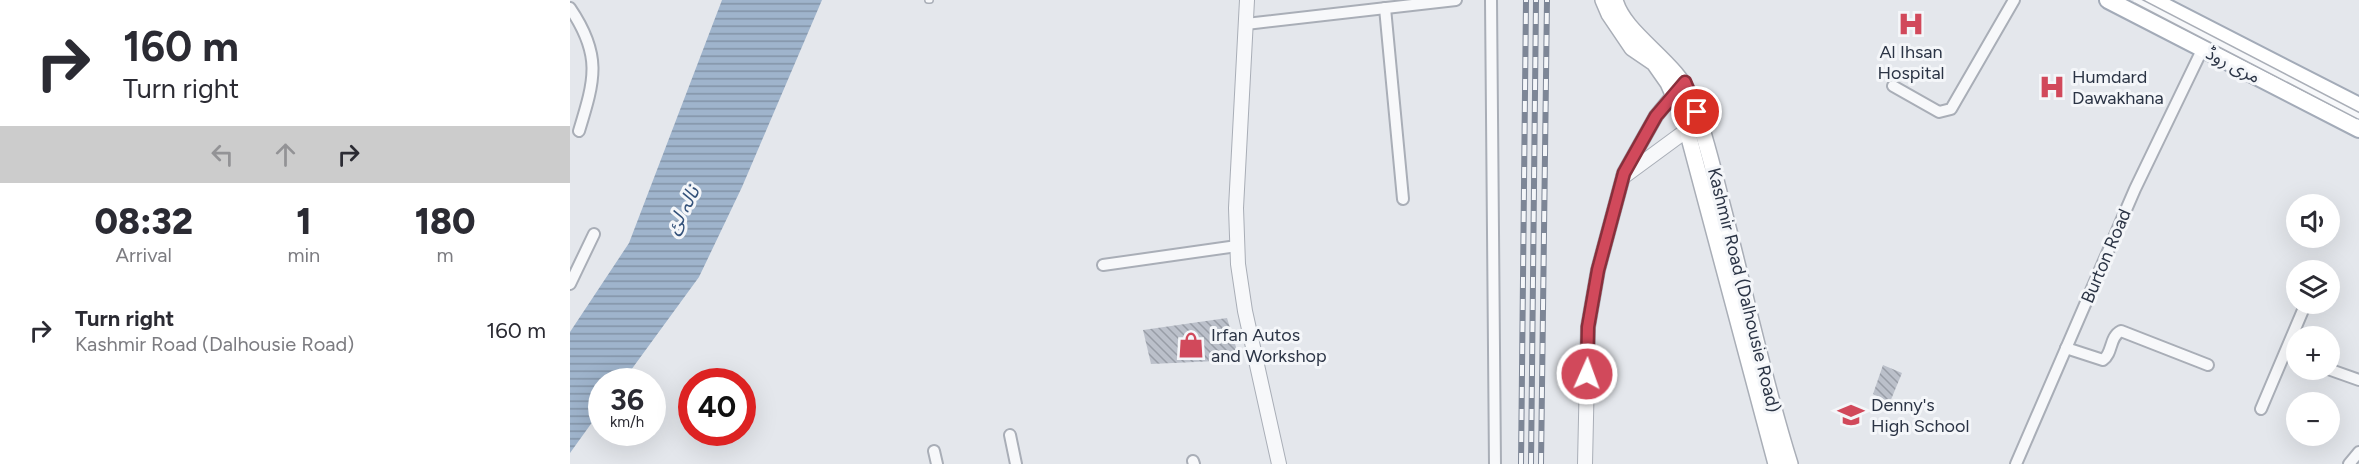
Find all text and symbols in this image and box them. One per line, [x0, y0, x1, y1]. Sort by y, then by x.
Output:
hospital icon: Al Ihsan Hospital [1896, 9, 1926, 39]
text: 160 m [123, 21, 239, 72]
icon: right [24, 24, 102, 102]
place label: Al Ihsan Hospital [1877, 41, 1945, 84]
street label: مری روڈ [2202, 42, 2264, 88]
place label: Humdard Dawakhana [2072, 66, 2164, 109]
text: Turn right [123, 72, 239, 105]
hospital icon: Humdard Dawakhana [2037, 72, 2067, 102]
pin [1671, 86, 1722, 137]
icon: arrive [1680, 95, 1713, 128]
icon: left [206, 138, 239, 171]
icon: ahead [269, 138, 302, 171]
icon: right [332, 138, 365, 171]
street label: Kashmir Road (Dalhousie Road) [1703, 165, 1785, 415]
water label: نالہ لئ [659, 180, 705, 238]
map controls [2286, 194, 2340, 446]
button: sound [2286, 194, 2340, 248]
text: 08:32 [94, 200, 193, 243]
text: 1 [296, 200, 311, 243]
text: 180 [415, 200, 476, 243]
street label: Burton Road [2076, 206, 2136, 306]
text: Arrival [115, 243, 172, 267]
text: min [287, 243, 320, 267]
text: m [437, 243, 454, 267]
button: layers [2286, 260, 2340, 314]
text: Turn right [75, 305, 174, 332]
icon: right [24, 314, 57, 347]
text: 160 m [486, 317, 546, 344]
place label: Irfan Autos and Workshop [1211, 324, 1327, 367]
button: + [2286, 326, 2340, 380]
shop icon: Irfan Autos and Workshop [1176, 330, 1206, 360]
text: Kashmir Road (Dalhousie Road) [75, 332, 354, 356]
position arrow [1555, 342, 1619, 406]
speed limit sign: 40 [678, 368, 756, 446]
text: 36 [610, 381, 644, 418]
button: − [2286, 392, 2340, 446]
place label: Denny's High School [1871, 394, 1969, 437]
school or university icon: Denny's High School [1836, 400, 1866, 430]
text: km/h [610, 413, 644, 431]

